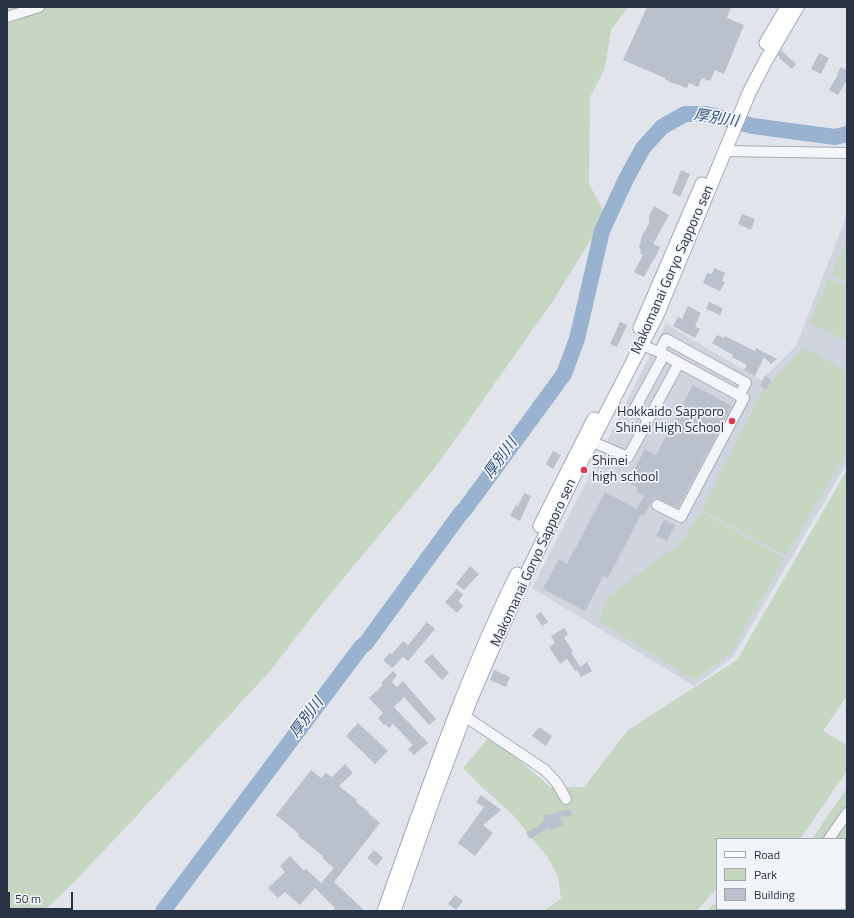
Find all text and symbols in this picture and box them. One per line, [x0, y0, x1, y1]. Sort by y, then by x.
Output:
water label: 厚別川 [692, 107, 740, 131]
street label: Makomanai Goryo Sapporo sen [628, 183, 718, 357]
place label: Hokkaido Sapporo Shinei High School [616, 405, 724, 438]
marker: Hokkaido Sapporo Shinei High School [727, 416, 737, 426]
water label: 厚別川 [480, 436, 522, 482]
place label: Shinei high school [592, 454, 659, 486]
marker: Shinei high school [579, 465, 589, 475]
street label: Makomanai Goryo Sapporo sen [488, 476, 580, 650]
water label: 厚別川 [286, 695, 328, 741]
legend [716, 838, 846, 910]
text: Road [754, 845, 780, 864]
text: Park [754, 865, 777, 884]
scale bar [10, 884, 75, 910]
text: Building [754, 885, 795, 904]
text: 50 m [15, 889, 41, 908]

